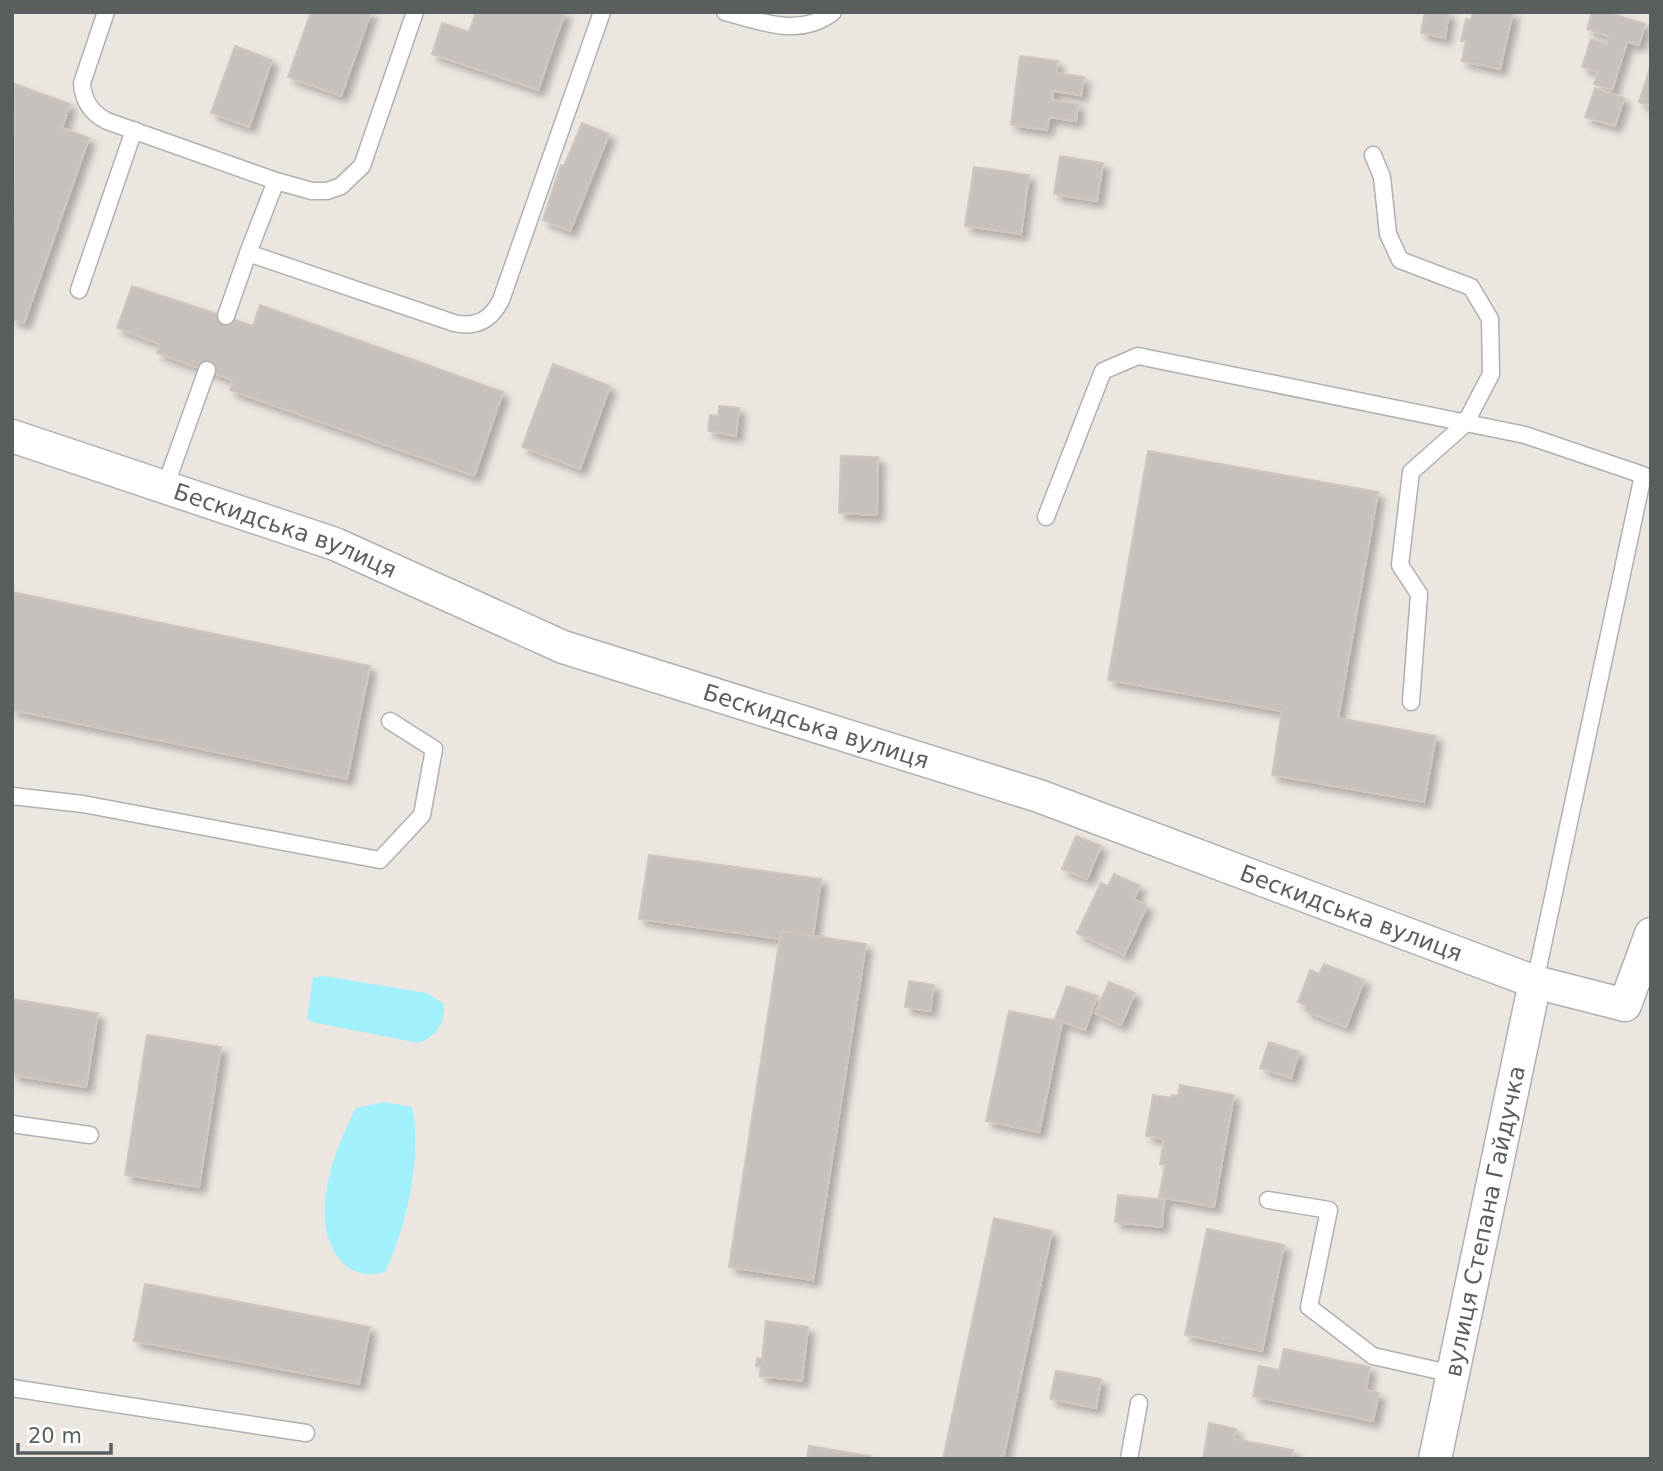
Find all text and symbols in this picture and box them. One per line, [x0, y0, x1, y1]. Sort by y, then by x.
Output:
street label: Бескидська вулиця [170, 478, 401, 583]
street label: Бескидська вулиця [700, 679, 932, 774]
street label: Бескидська вулиця [1237, 860, 1466, 967]
street label: вулиця Степана Гайдучка [1440, 1063, 1530, 1379]
scale bar [18, 1412, 110, 1456]
text: 20 m [28, 1424, 82, 1448]

